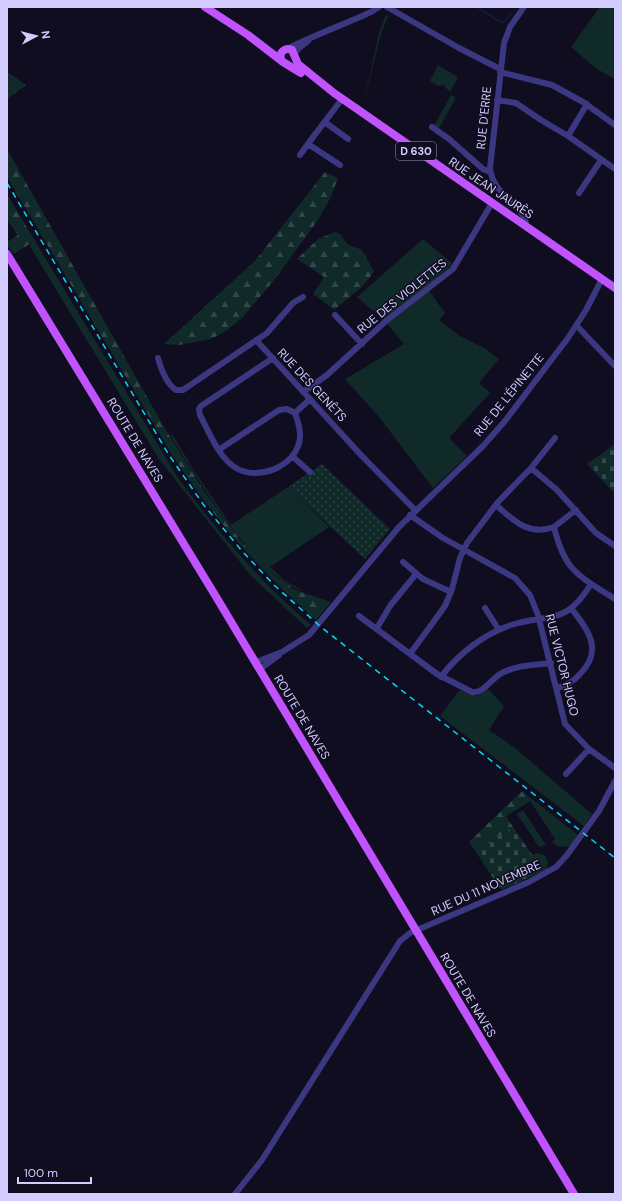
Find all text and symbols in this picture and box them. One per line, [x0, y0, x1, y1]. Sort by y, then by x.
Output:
north arrow [16, 16, 56, 56]
text: N [38, 30, 53, 40]
street label: RUE D'ERRE [473, 86, 495, 150]
road number: D 630 [396, 142, 436, 160]
street label: RUE JEAN JAURÈS [445, 154, 537, 222]
street label: RUE DES VIOLETTES [354, 255, 450, 337]
street label: RUE DES GENÊTS [274, 345, 350, 425]
street label: RUE DE L'ÉPINETTE [471, 350, 548, 440]
street label: ROUTE DE NAVES [103, 395, 167, 485]
street label: RUE VICTOR HUGO [542, 612, 582, 718]
street label: ROUTE DE NAVES [270, 672, 334, 762]
street label: RUE DU 11 NOVEMBRE [429, 857, 543, 919]
street label: ROUTE DE NAVES [436, 950, 500, 1040]
scale bar [18, 1159, 91, 1185]
text: 100 m [24, 1165, 58, 1181]

